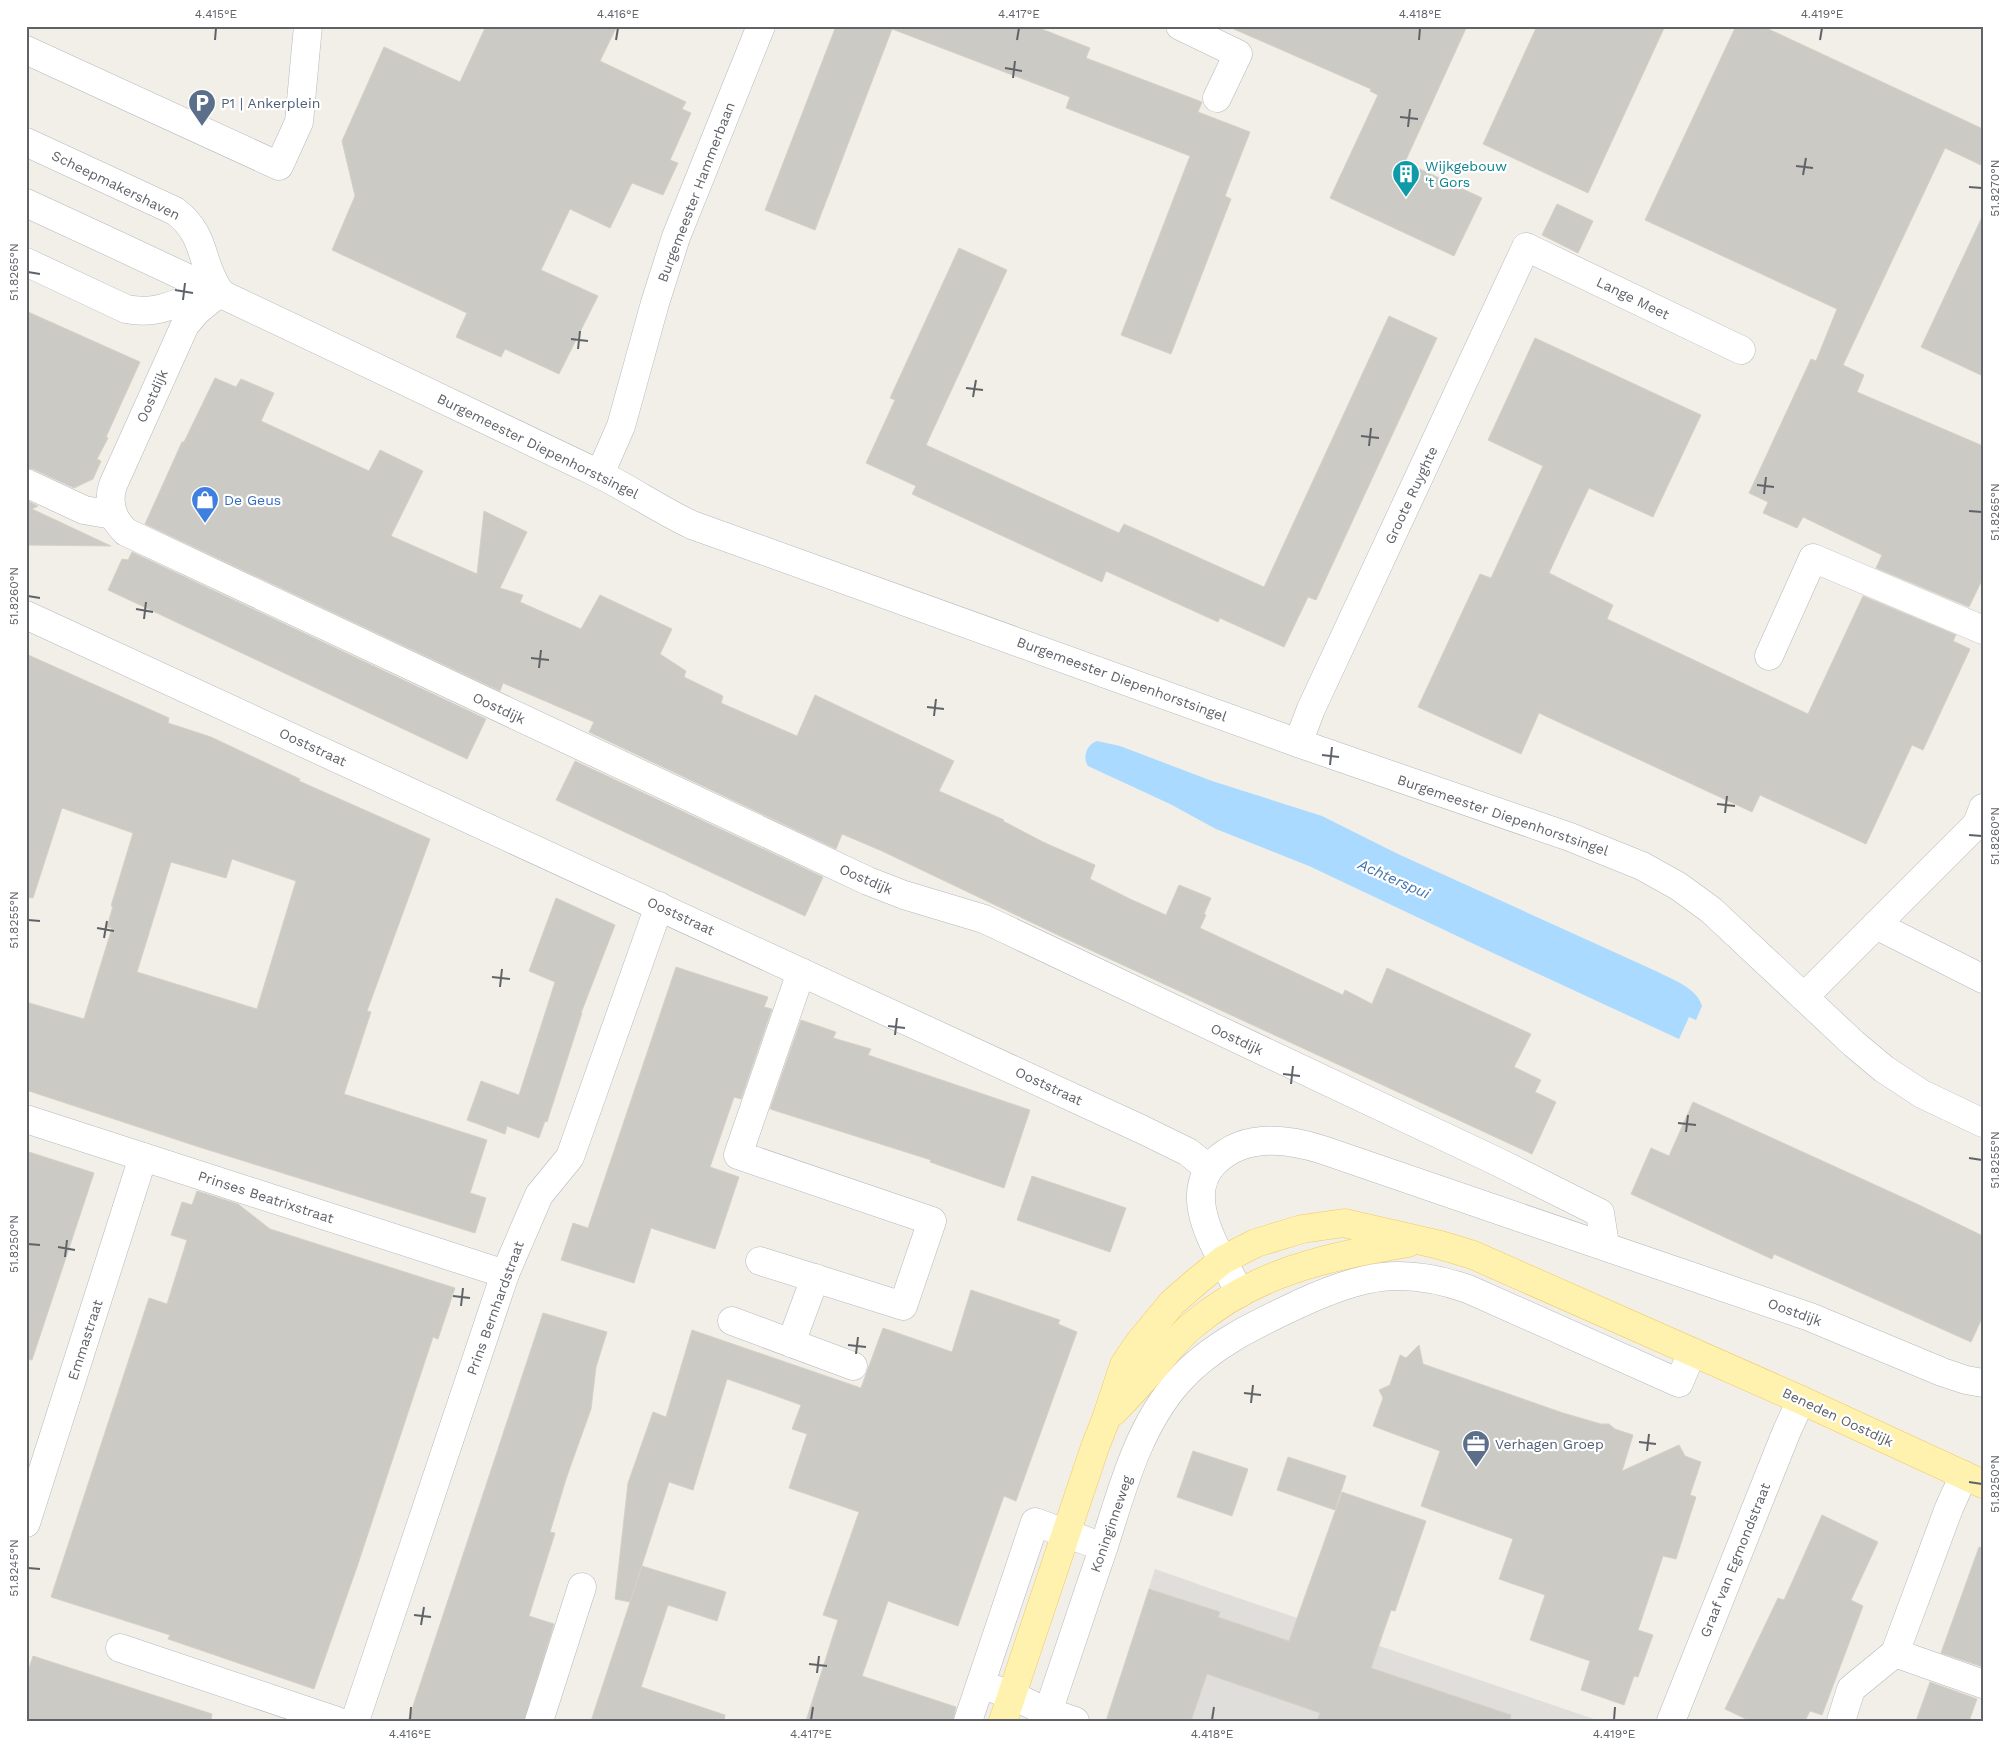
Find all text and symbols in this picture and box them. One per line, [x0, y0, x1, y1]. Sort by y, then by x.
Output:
text: 4.415°E [195, 7, 237, 21]
text: 4.416°E [597, 7, 640, 21]
text: 4.417°E [998, 7, 1040, 21]
text: 4.418°E [1399, 7, 1442, 21]
text: 4.419°E [1801, 7, 1844, 21]
parking icon: P1 | Ankerplein [187, 88, 217, 127]
place label: P1 | Ankerplein [221, 95, 320, 111]
street label: Burgemeester Hammerbaan [654, 100, 738, 284]
street label: Scheepmakershaven [49, 147, 183, 223]
place label: Wijkgebouw 't Gors [1425, 158, 1507, 190]
building icon: Wijkgebouw 't Gors [1391, 159, 1421, 198]
text: 51.8270°N [1988, 159, 2002, 217]
text: 51.8265°N [7, 243, 21, 301]
street label: Lange Meet [1594, 274, 1672, 323]
street label: Oostdijk [133, 367, 171, 425]
street label: Burgemeester Diepenhorstsingel [435, 390, 642, 502]
street label: Groote Ruyghte [1381, 444, 1441, 546]
text: 51.8265°N [1988, 483, 2002, 541]
shop icon: De Geus [190, 485, 220, 524]
place label: De Geus [224, 492, 281, 508]
text: 51.8260°N [7, 567, 21, 625]
street label: Burgemeester Diepenhorstsingel [1015, 633, 1230, 725]
street label: Oostdijk [470, 689, 528, 727]
street label: Ooststraat [277, 724, 349, 770]
street label: Burgemeester Diepenhorstsingel [1395, 771, 1611, 859]
text: 51.8260°N [1988, 807, 2002, 865]
water label: Achterspui [1355, 855, 1434, 903]
street label: Oostdijk [837, 861, 895, 897]
text: 51.8255°N [7, 891, 21, 949]
street label: Ooststraat [645, 893, 717, 939]
street label: Oostdijk [1208, 1020, 1266, 1058]
street label: Ooststraat [1013, 1063, 1085, 1109]
text: 51.8255°N [1988, 1131, 2002, 1189]
street label: Prinses Beatrixstraat [196, 1167, 336, 1227]
text: 51.8250°N [7, 1215, 21, 1273]
street label: Prins Bernhardstraat [463, 1239, 527, 1377]
street label: Oostdijk [1766, 1295, 1824, 1329]
street label: Emmastraat [64, 1298, 106, 1382]
street label: Beneden Oostdijk [1780, 1384, 1896, 1450]
office icon: Verhagen Groep [1461, 1429, 1491, 1468]
place label: Verhagen Groep [1495, 1436, 1604, 1452]
text: 51.8250°N [1988, 1455, 2002, 1513]
street label: Koninginneweg [1087, 1473, 1135, 1575]
street label: Graaf van Egmondstraat [1697, 1480, 1773, 1640]
text: 51.8245°N [7, 1539, 21, 1597]
text: 4.416°E [389, 1727, 432, 1741]
text: 4.417°E [790, 1727, 832, 1741]
text: 4.418°E [1191, 1727, 1234, 1741]
text: 4.419°E [1593, 1727, 1636, 1741]

